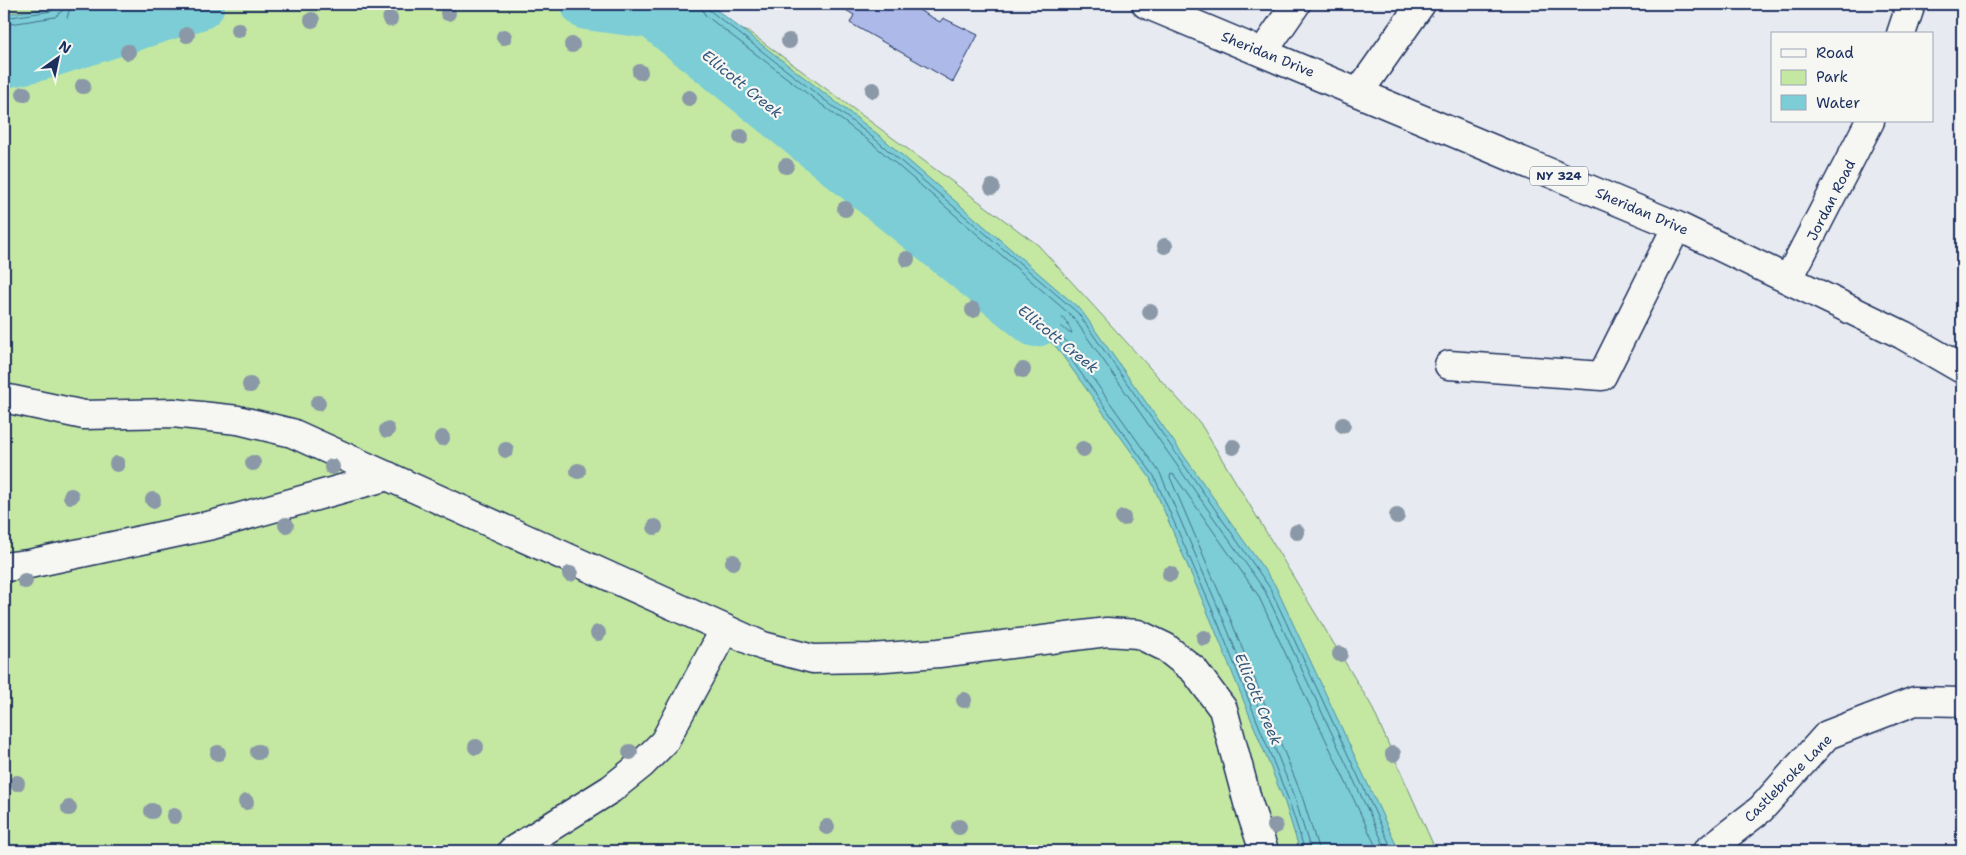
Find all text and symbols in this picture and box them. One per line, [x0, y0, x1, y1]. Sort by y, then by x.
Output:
street label: Sheridan Drive [1219, 27, 1317, 81]
north arrow [32, 32, 82, 82]
legend [1771, 32, 1934, 122]
text: N [56, 37, 75, 58]
text: Road [1816, 43, 1854, 63]
water label: Ellicott Creek [697, 45, 787, 123]
text: Park [1816, 67, 1848, 87]
text: Water [1816, 93, 1860, 113]
street label: Jordan Road [1803, 156, 1859, 244]
road number: NY 324 [1530, 167, 1588, 186]
street label: Sheridan Drive [1593, 183, 1691, 239]
water label: Ellicott Creek [1013, 300, 1103, 378]
water label: Ellicott Creek [1230, 650, 1287, 749]
street label: Castlebroke Lane [1740, 730, 1836, 826]

